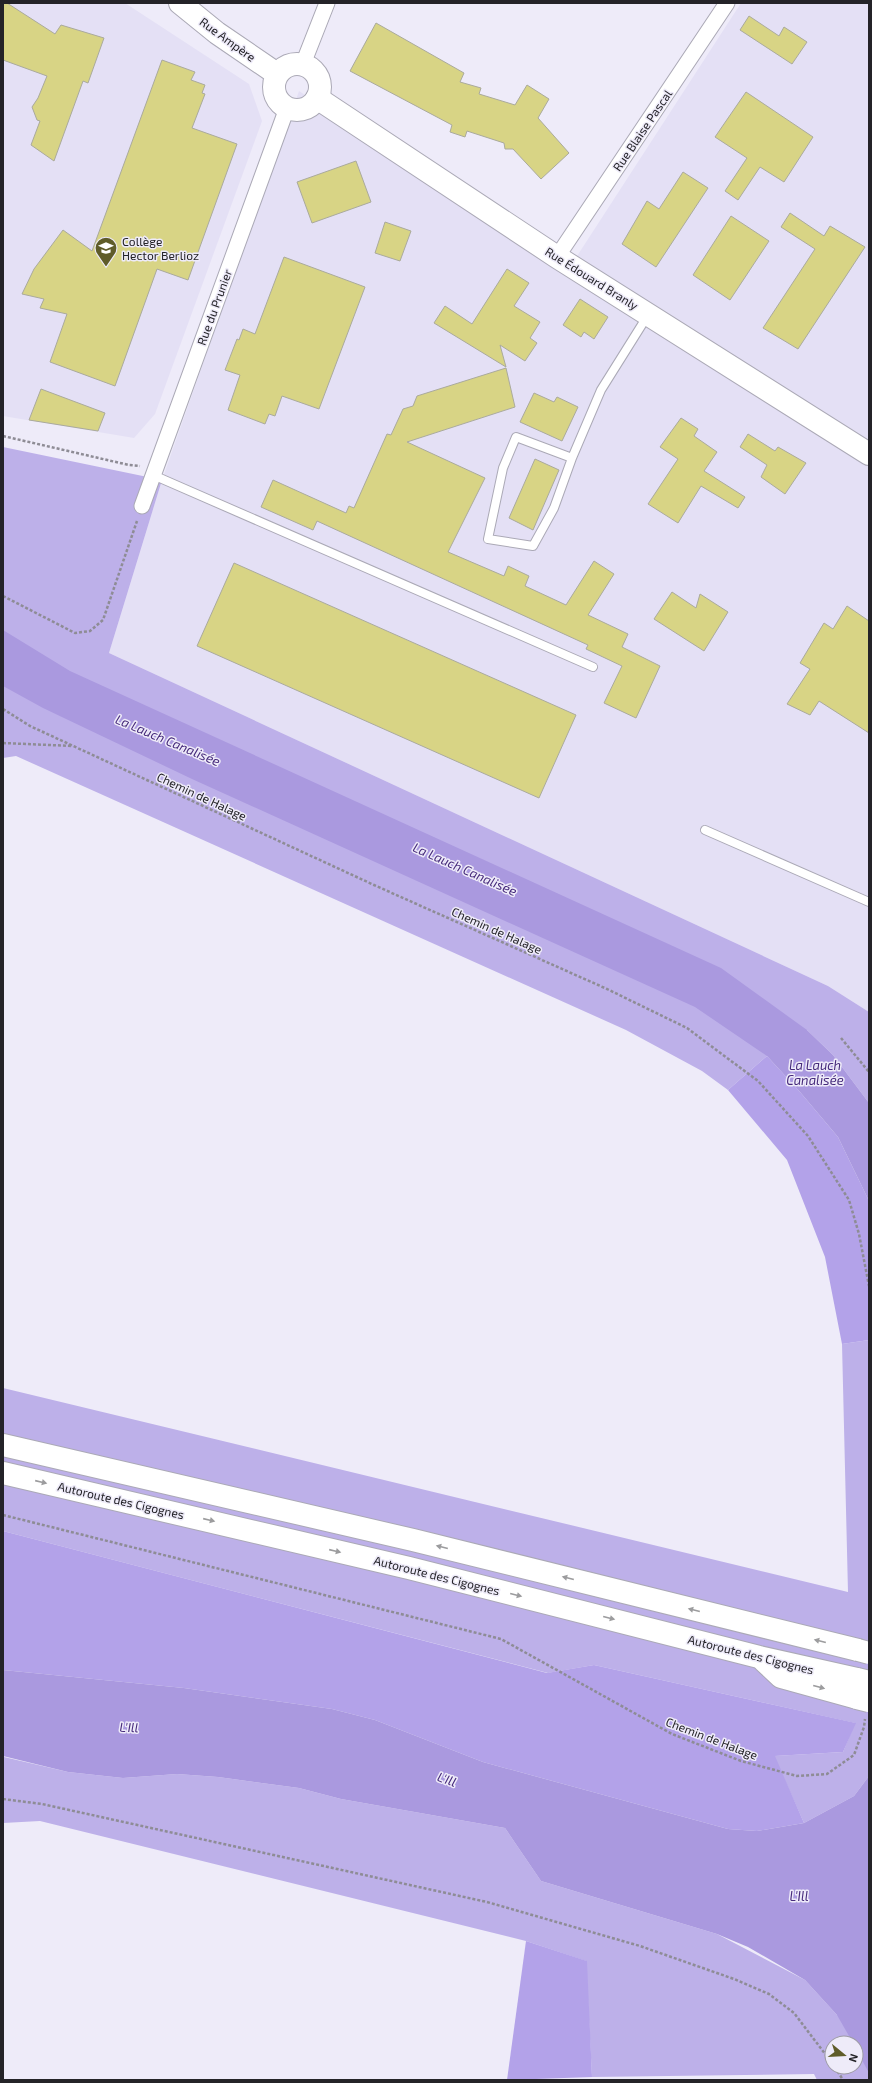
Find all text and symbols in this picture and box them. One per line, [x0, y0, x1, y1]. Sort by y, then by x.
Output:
street label: Rue Ampère [197, 14, 259, 64]
street label: Rue Blaise Pascal [610, 86, 675, 173]
place label: Collège Hector Berlioz [122, 234, 199, 262]
school or university icon: Collège Hector Berlioz [93, 235, 119, 268]
street label: Rue Édouard Branly [543, 244, 642, 313]
street label: Rue du Prunier [194, 267, 234, 347]
water label: La Lauch Canalisée [113, 711, 223, 769]
street label: Chemin de Halage [155, 769, 249, 823]
water label: La Lauch Canalisée [410, 839, 520, 899]
street label: Chemin de Halage [450, 904, 544, 956]
water label: La Lauch Canalisée [786, 1057, 844, 1088]
one-way arrow [35, 1479, 47, 1485]
street label: Autoroute des Cigognes [56, 1479, 186, 1521]
one-way arrow [202, 1518, 215, 1524]
one-way arrow [435, 1544, 448, 1550]
one-way arrow [329, 1548, 341, 1554]
street label: Autoroute des Cigognes [373, 1553, 501, 1597]
one-way arrow [562, 1575, 574, 1581]
one-way arrow [510, 1592, 522, 1598]
one-way arrow [688, 1606, 700, 1612]
one-way arrow [603, 1615, 615, 1621]
street label: Autoroute des Cigognes [687, 1632, 815, 1676]
one-way arrow [814, 1637, 827, 1643]
one-way arrow [813, 1685, 825, 1691]
street label: Chemin de Halage [664, 1714, 760, 1762]
water label: L'Ill [119, 1719, 139, 1735]
water label: L'Ill [435, 1768, 459, 1790]
water label: L'Ill [789, 1888, 809, 1904]
north arrow [824, 2035, 864, 2075]
text: N [847, 2052, 861, 2064]

